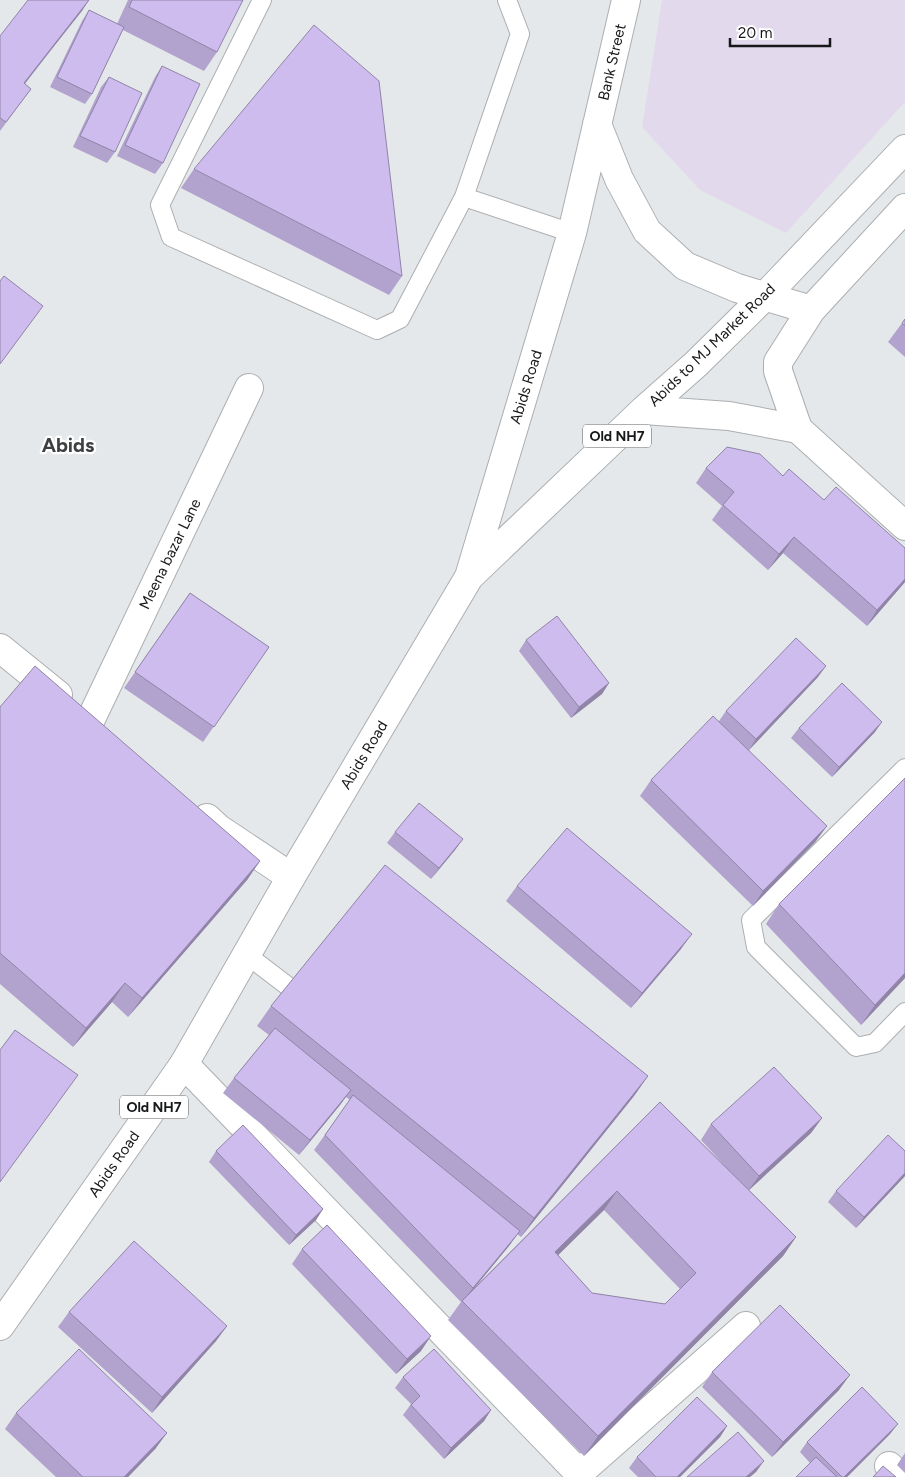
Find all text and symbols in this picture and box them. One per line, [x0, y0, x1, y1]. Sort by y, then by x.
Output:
scale bar [730, 15, 830, 47]
street label: Bank Street [594, 22, 630, 102]
text: 20 m [738, 24, 772, 42]
street label: Abids to MJ Market Road [645, 280, 779, 410]
street label: Abids Road [506, 348, 546, 426]
road number: Old NH7 [583, 424, 651, 448]
district label: Abids [42, 433, 94, 457]
street label: Meena bazar Lane [135, 496, 205, 612]
street label: Abids Road [337, 718, 391, 792]
road number: Old NH7 [120, 1096, 188, 1118]
street label: Abids Road [85, 1128, 143, 1200]

